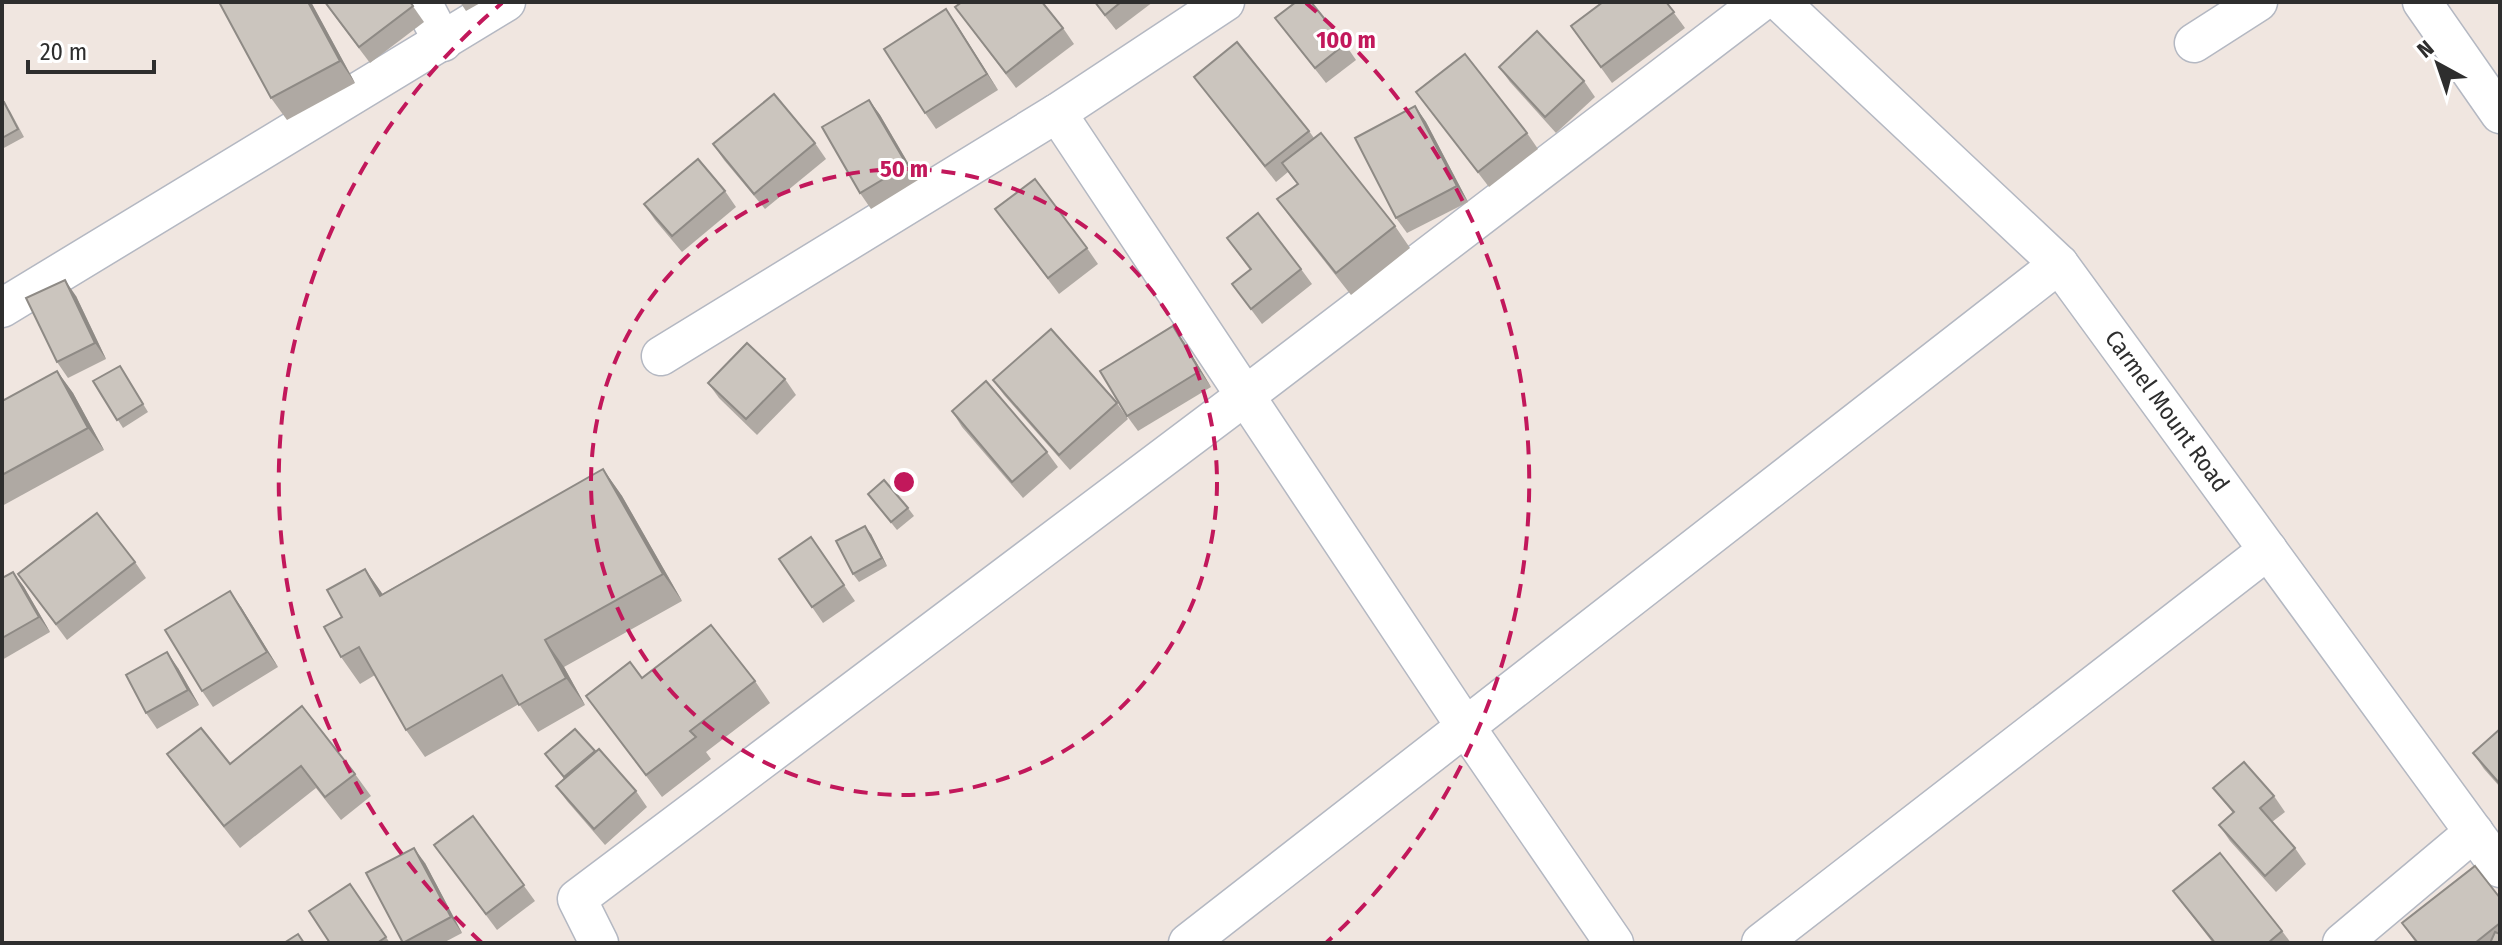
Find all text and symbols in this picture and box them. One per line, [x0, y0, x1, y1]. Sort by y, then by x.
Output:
scale bar [28, 24, 154, 74]
north arrow [2398, 24, 2478, 104]
text: 100 m [1316, 26, 1376, 54]
text: N [2412, 34, 2439, 64]
text: 20 m [40, 38, 87, 66]
text: 50 m [880, 155, 928, 183]
street label: Carmel Mount Road [2099, 325, 2235, 497]
centre of rings [890, 468, 918, 496]

